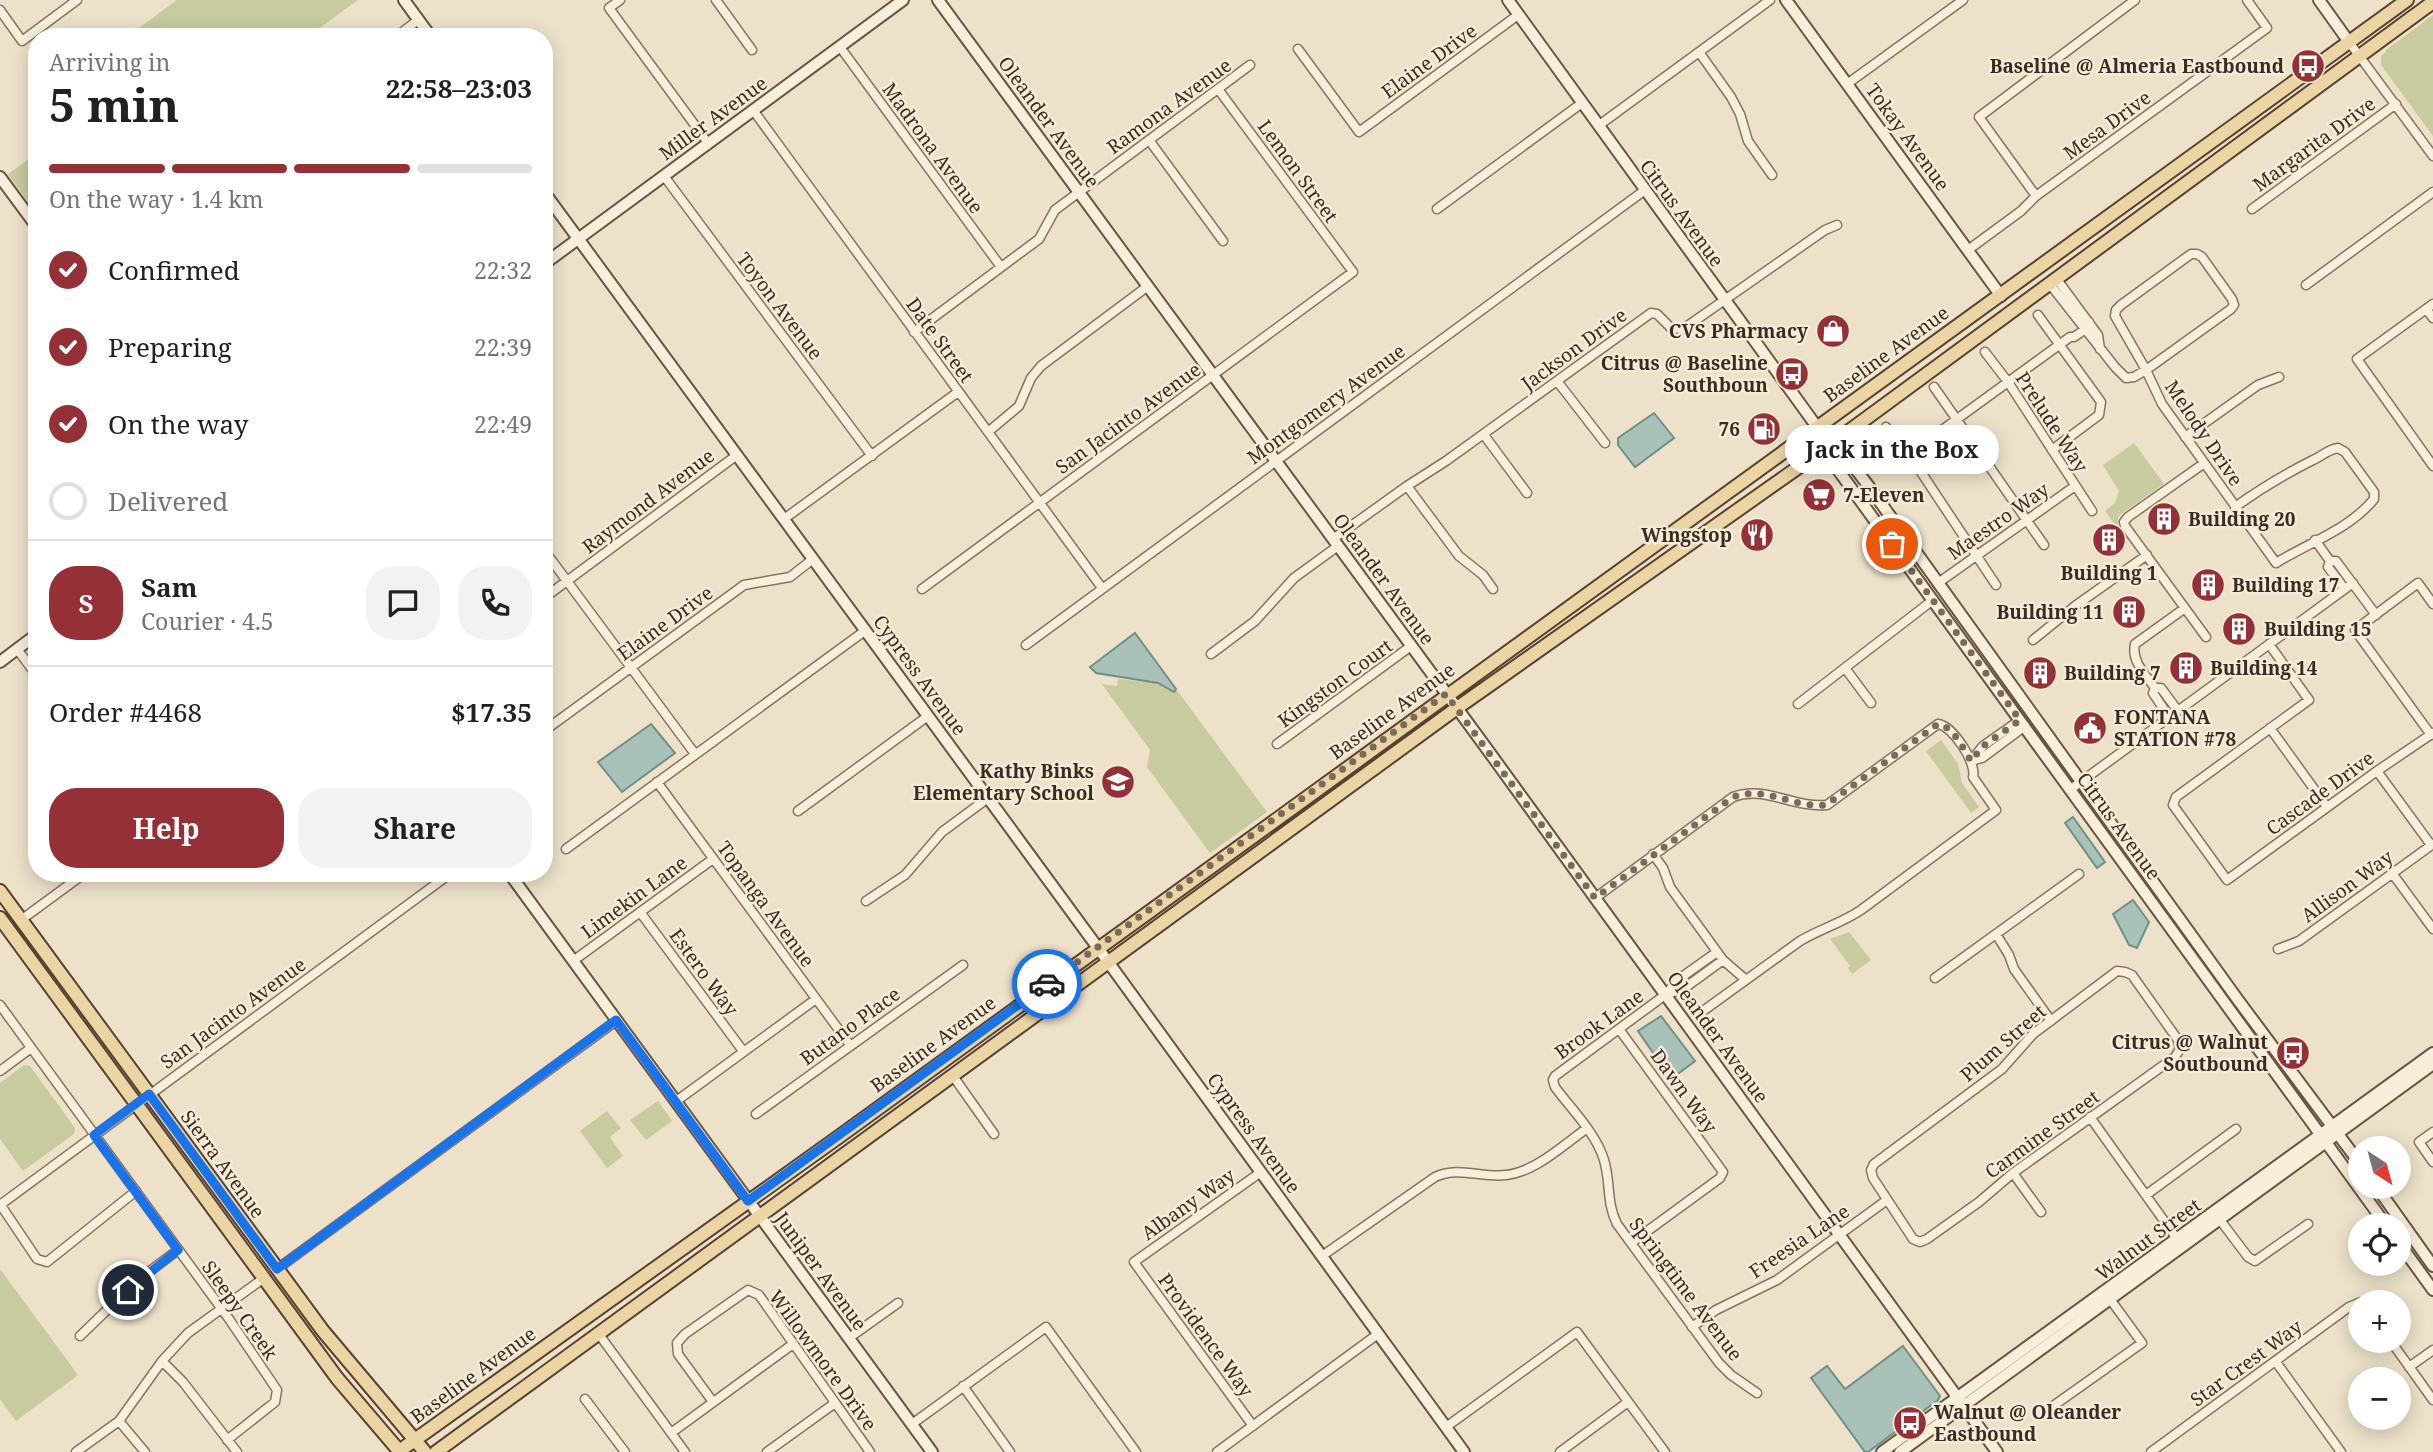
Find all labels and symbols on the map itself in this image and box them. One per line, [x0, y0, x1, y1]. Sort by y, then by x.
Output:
street label: Elaine Drive [1376, 18, 1482, 104]
bus stop icon: Baseline @ Almeria Eastbound [2289, 47, 2327, 85]
street label: Oleander Avenue [992, 51, 1106, 193]
street label: Ramona Avenue [1102, 52, 1236, 160]
place label: Baseline @ Almeria Eastbound [1990, 53, 2285, 79]
street label: Miller Avenue [654, 70, 772, 166]
street label: Madrona Avenue [877, 77, 989, 219]
street label: Tokay Avenue [1860, 78, 1956, 196]
street label: Mesa Drive [2058, 84, 2156, 166]
street label: Margarita Drive [2247, 91, 2381, 197]
street label: Lemon Street [1252, 114, 1344, 228]
street label: Citrus Avenue [1634, 154, 1730, 272]
street label: Toyon Avenue [731, 247, 829, 365]
street label: Date Street [900, 292, 980, 388]
street label: Baseline Avenue [1818, 300, 1954, 408]
street label: Jackson Drive [1515, 302, 1632, 397]
shop icon: CVS Pharmacy [1814, 312, 1852, 350]
place label: CVS Pharmacy [1669, 318, 1808, 344]
street label: Montgomery Avenue [1242, 338, 1410, 470]
place label: Citrus @ Baseline Southboun [1601, 350, 1768, 398]
bus stop icon: Citrus @ Baseline Southboun [1773, 355, 1811, 393]
street label: San Jacinto Avenue [1050, 356, 1206, 480]
street label: Prelude Way [2010, 367, 2094, 477]
street label: Melody Drive [2159, 375, 2249, 491]
fuel station icon: 76 [1745, 410, 1783, 448]
place label: 76 [1719, 416, 1740, 442]
callout: Jack in the Box [1785, 425, 1999, 474]
street label: Raymond Avenue [577, 443, 719, 559]
supermarket icon: 7-Eleven [1800, 476, 1838, 514]
street label: Maestro Way [1942, 476, 2054, 566]
place label: 7-Eleven [1843, 482, 1925, 508]
building icon: Building 20 [2145, 500, 2183, 538]
place label: Building 20 [2188, 506, 2296, 532]
street label: Oleander Avenue [1327, 508, 1441, 650]
pin [1862, 514, 1922, 574]
restaurant icon: Wingstop [1738, 516, 1776, 554]
building icon: Building 1 [2090, 521, 2128, 559]
place label: Wingstop [1641, 522, 1732, 548]
place label: Building 1 [2061, 560, 2157, 586]
building icon: Building 17 [2189, 566, 2227, 604]
place label: Building 17 [2232, 572, 2340, 598]
street label: Elaine Drive [612, 580, 718, 666]
building icon: Building 11 [2110, 593, 2148, 631]
place label: Building 11 [1996, 599, 2104, 625]
street label: Cypress Avenue [867, 609, 973, 741]
building icon: Building 15 [2220, 610, 2258, 648]
place label: Building 15 [2264, 616, 2372, 642]
street label: Kingston Court [1273, 632, 1398, 733]
building icon: Building 14 [2167, 649, 2205, 687]
building icon: Building 7 [2021, 654, 2059, 692]
place label: Building 14 [2210, 655, 2318, 681]
street label: Baseline Avenue [1324, 657, 1460, 765]
place label: Building 7 [2064, 660, 2161, 686]
place label: FONTANA STATION #78 [2114, 704, 2236, 752]
public building icon: FONTANA STATION #78 [2071, 709, 2109, 747]
street label: Cascade Drive [2261, 745, 2379, 841]
place label: Kathy Binks Elementary School [913, 758, 1094, 806]
school or university icon: Kathy Binks Elementary School [1099, 763, 1137, 801]
street label: Citrus Avenue [2071, 767, 2167, 885]
street label: Topanga Avenue [711, 836, 821, 972]
street label: Allison Way [2296, 844, 2398, 928]
street label: Limekin Lane [576, 850, 692, 944]
street label: Estero Way [664, 923, 745, 1021]
courier [1012, 949, 1082, 1019]
street label: San Jacinto Avenue [155, 951, 311, 1075]
street label: Oleander Avenue [1661, 966, 1775, 1108]
street label: Butano Place [795, 981, 905, 1071]
street label: Brook Lane [1549, 983, 1649, 1065]
street label: Baseline Avenue [865, 990, 1001, 1098]
street label: Plum Street [1955, 998, 2052, 1087]
place label: Citrus @ Walnut Soutbound [2112, 1029, 2269, 1077]
bus stop icon: Citrus @ Walnut Soutbound [2274, 1034, 2312, 1072]
street label: Dawn Way [1645, 1044, 1723, 1138]
street label: Cypress Avenue [1201, 1067, 1307, 1199]
street label: Carmine Street [1979, 1083, 2105, 1184]
street label: Sierra Avenue [175, 1105, 271, 1223]
north arrow [2348, 1136, 2412, 1199]
street label: Albany Way [1136, 1162, 1240, 1246]
street label: Walnut Street [2090, 1192, 2206, 1286]
street label: Freesia Lane [1744, 1198, 1854, 1284]
street label: Juniper Avenue [769, 1206, 873, 1336]
street label: Springtime Avenue [1623, 1212, 1749, 1366]
street label: Sleepy Creek [196, 1255, 284, 1366]
pin [98, 1260, 158, 1320]
street label: Providence Way [1152, 1268, 1260, 1402]
street label: Willowmore Drive [763, 1284, 883, 1436]
street label: Star Crest Way [2185, 1313, 2307, 1412]
street label: Baseline Avenue [405, 1321, 541, 1429]
place label: Walnut @ Oleander Eastbound [1934, 1399, 2121, 1447]
bus stop icon: Walnut @ Oleander Eastbound [1891, 1404, 1929, 1442]

